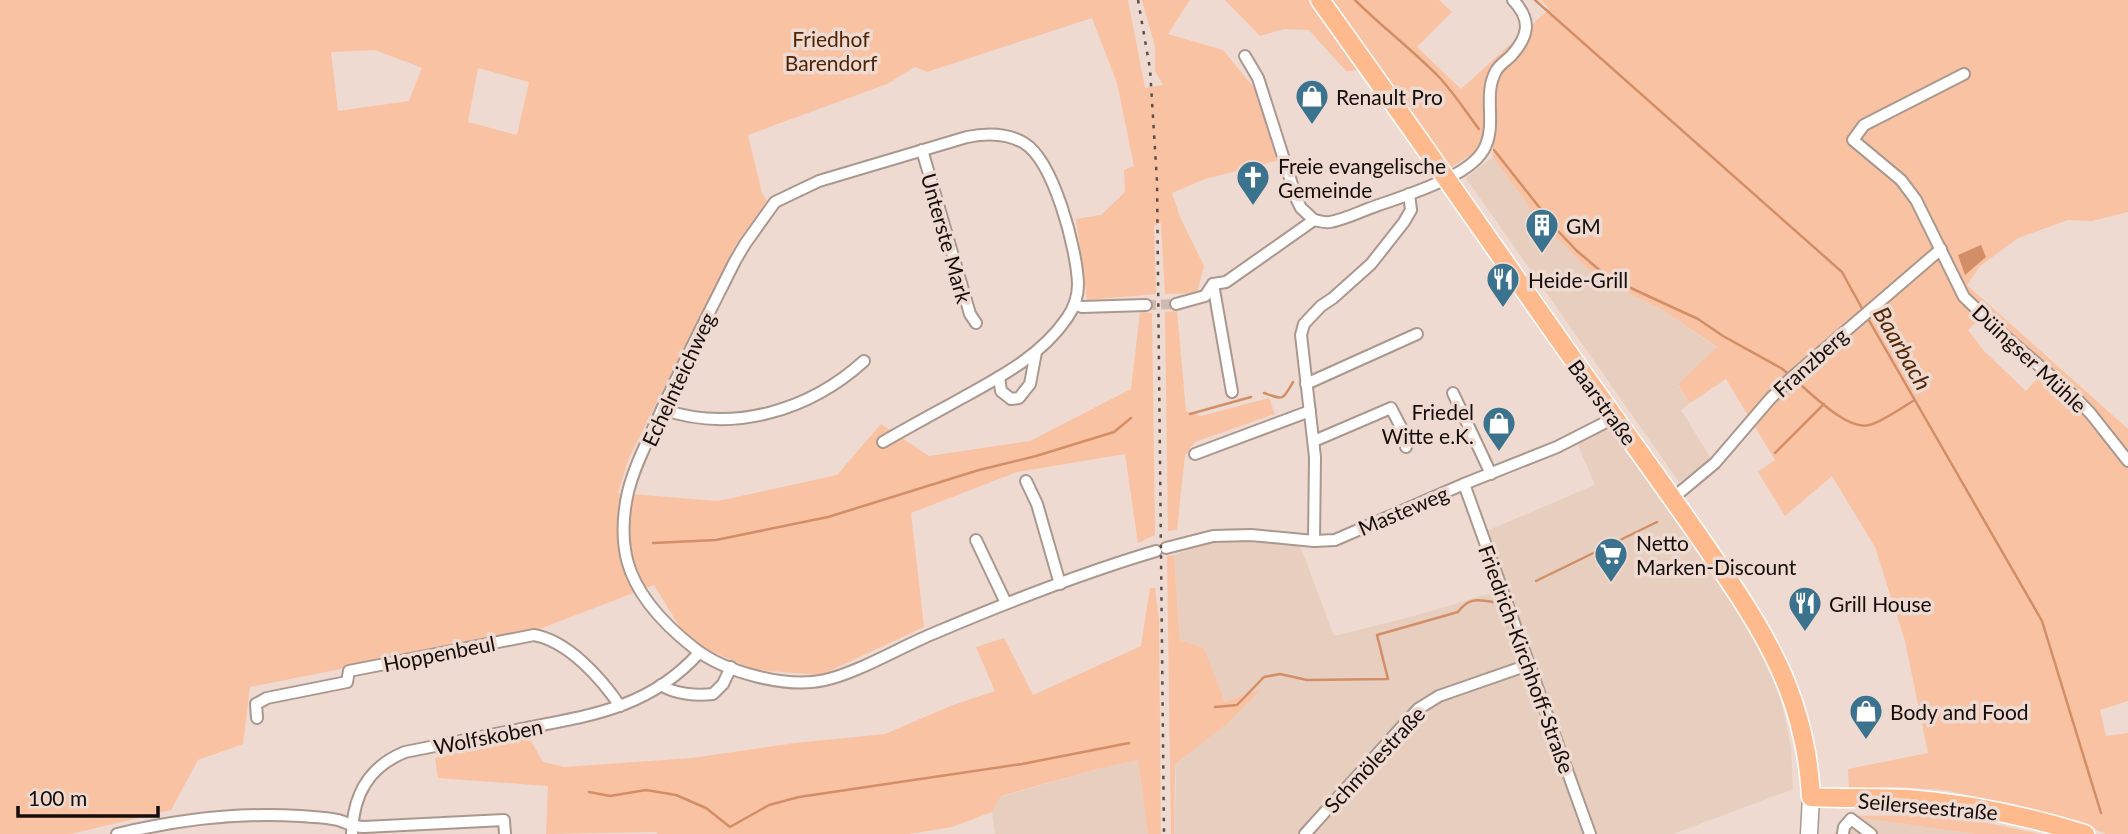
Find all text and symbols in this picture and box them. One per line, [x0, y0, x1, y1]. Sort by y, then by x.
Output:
park label: Friedhof Barendorf [785, 26, 878, 75]
shop icon: Renault Pro [1293, 77, 1331, 126]
place label: Renault Pro [1336, 84, 1443, 109]
place label: Freie evangelische Gemeinde [1278, 153, 1446, 202]
church icon: Freie evangelische Gemeinde [1234, 158, 1272, 207]
street label: Unterste Mark [917, 170, 978, 306]
building icon: GM [1523, 206, 1561, 255]
place label: GM [1566, 213, 1601, 238]
restaurant icon: Heide-Grill [1484, 260, 1522, 309]
place label: Heide-Grill [1528, 267, 1628, 292]
street label: Düingser Mühle [1968, 299, 2092, 417]
water label: Baarbach [1868, 301, 1938, 395]
street label: Echelnteichweg [636, 308, 720, 450]
street label: Franzberg [1768, 322, 1852, 402]
street label: Baarstraße [1564, 354, 1642, 450]
place label: Friedel Witte e.K. [1382, 399, 1474, 448]
shop icon: Friedel Witte e.K. [1480, 404, 1518, 453]
street label: Masteweg [1354, 480, 1452, 540]
place label: Netto Marken-Discount [1636, 530, 1797, 579]
supermarket icon: Netto Marken-Discount [1592, 535, 1630, 584]
street label: Friedrich-Kirchhoff-Straße [1474, 541, 1580, 777]
restaurant icon: Grill House [1786, 584, 1824, 633]
place label: Grill House [1829, 591, 1932, 616]
street label: Hoppenbeul [381, 630, 497, 676]
shop icon: Body and Food [1847, 692, 1885, 741]
place label: Body and Food [1890, 699, 2029, 724]
street label: Schmölestraße [1318, 701, 1430, 817]
street label: Wolfskoben [431, 713, 545, 759]
scale bar [18, 774, 158, 818]
text: 100 m [28, 785, 87, 810]
street label: Seilerseestraße [1857, 787, 1999, 825]

